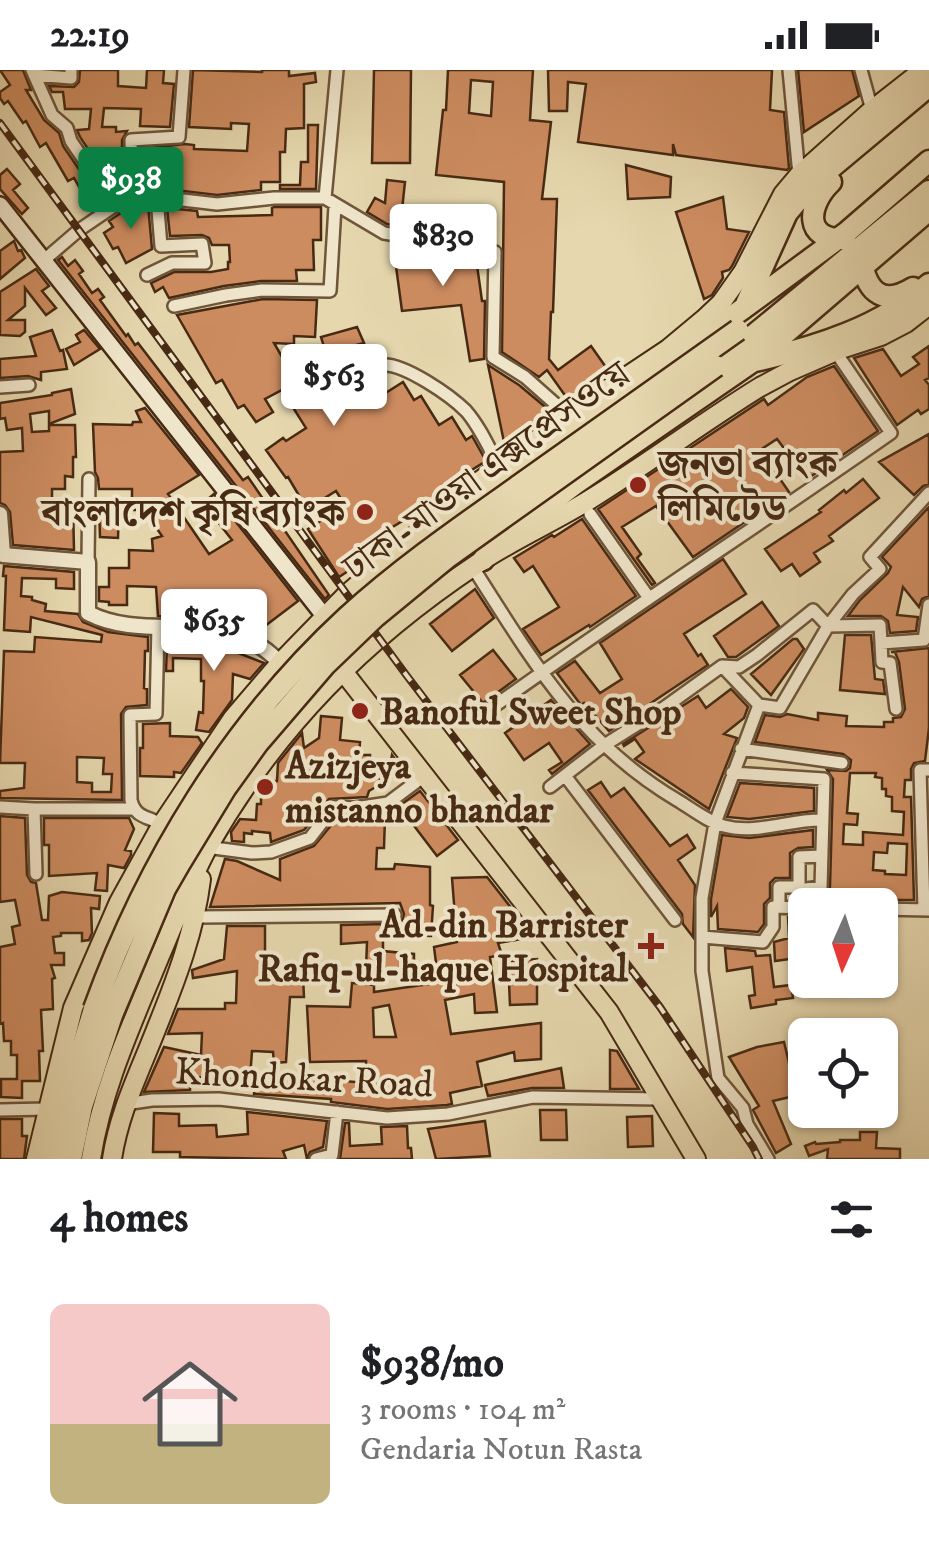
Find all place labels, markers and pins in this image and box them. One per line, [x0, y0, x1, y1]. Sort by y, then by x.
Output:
pin: $938 [72, 147, 190, 232]
pin: $830 [384, 204, 502, 289]
pin: $563 [275, 344, 393, 429]
place label: জনতা ব্যাংক লিমিটেড [656, 441, 839, 533]
marker: জনতা ব্যাংক লিমিটেড [627, 474, 649, 496]
place label: বাংলাদেশ কৃষি ব্যাংক [39, 489, 347, 538]
marker: বাংলাদেশ কৃষি ব্যাংক [354, 501, 376, 523]
pin: $635 [155, 589, 273, 674]
place label: Banoful Sweet Shop [380, 689, 681, 737]
marker: Banoful Sweet Shop [349, 700, 371, 722]
place label: Azizjeya mistanno bhandar [284, 743, 554, 835]
marker: Azizjeya mistanno bhandar [254, 776, 276, 798]
place label: Ad-din Barrister Rafiq-ul-haque Hospital [258, 902, 629, 994]
marker: Ad-din Barrister Rafiq-ul-haque Hospital [638, 933, 664, 959]

